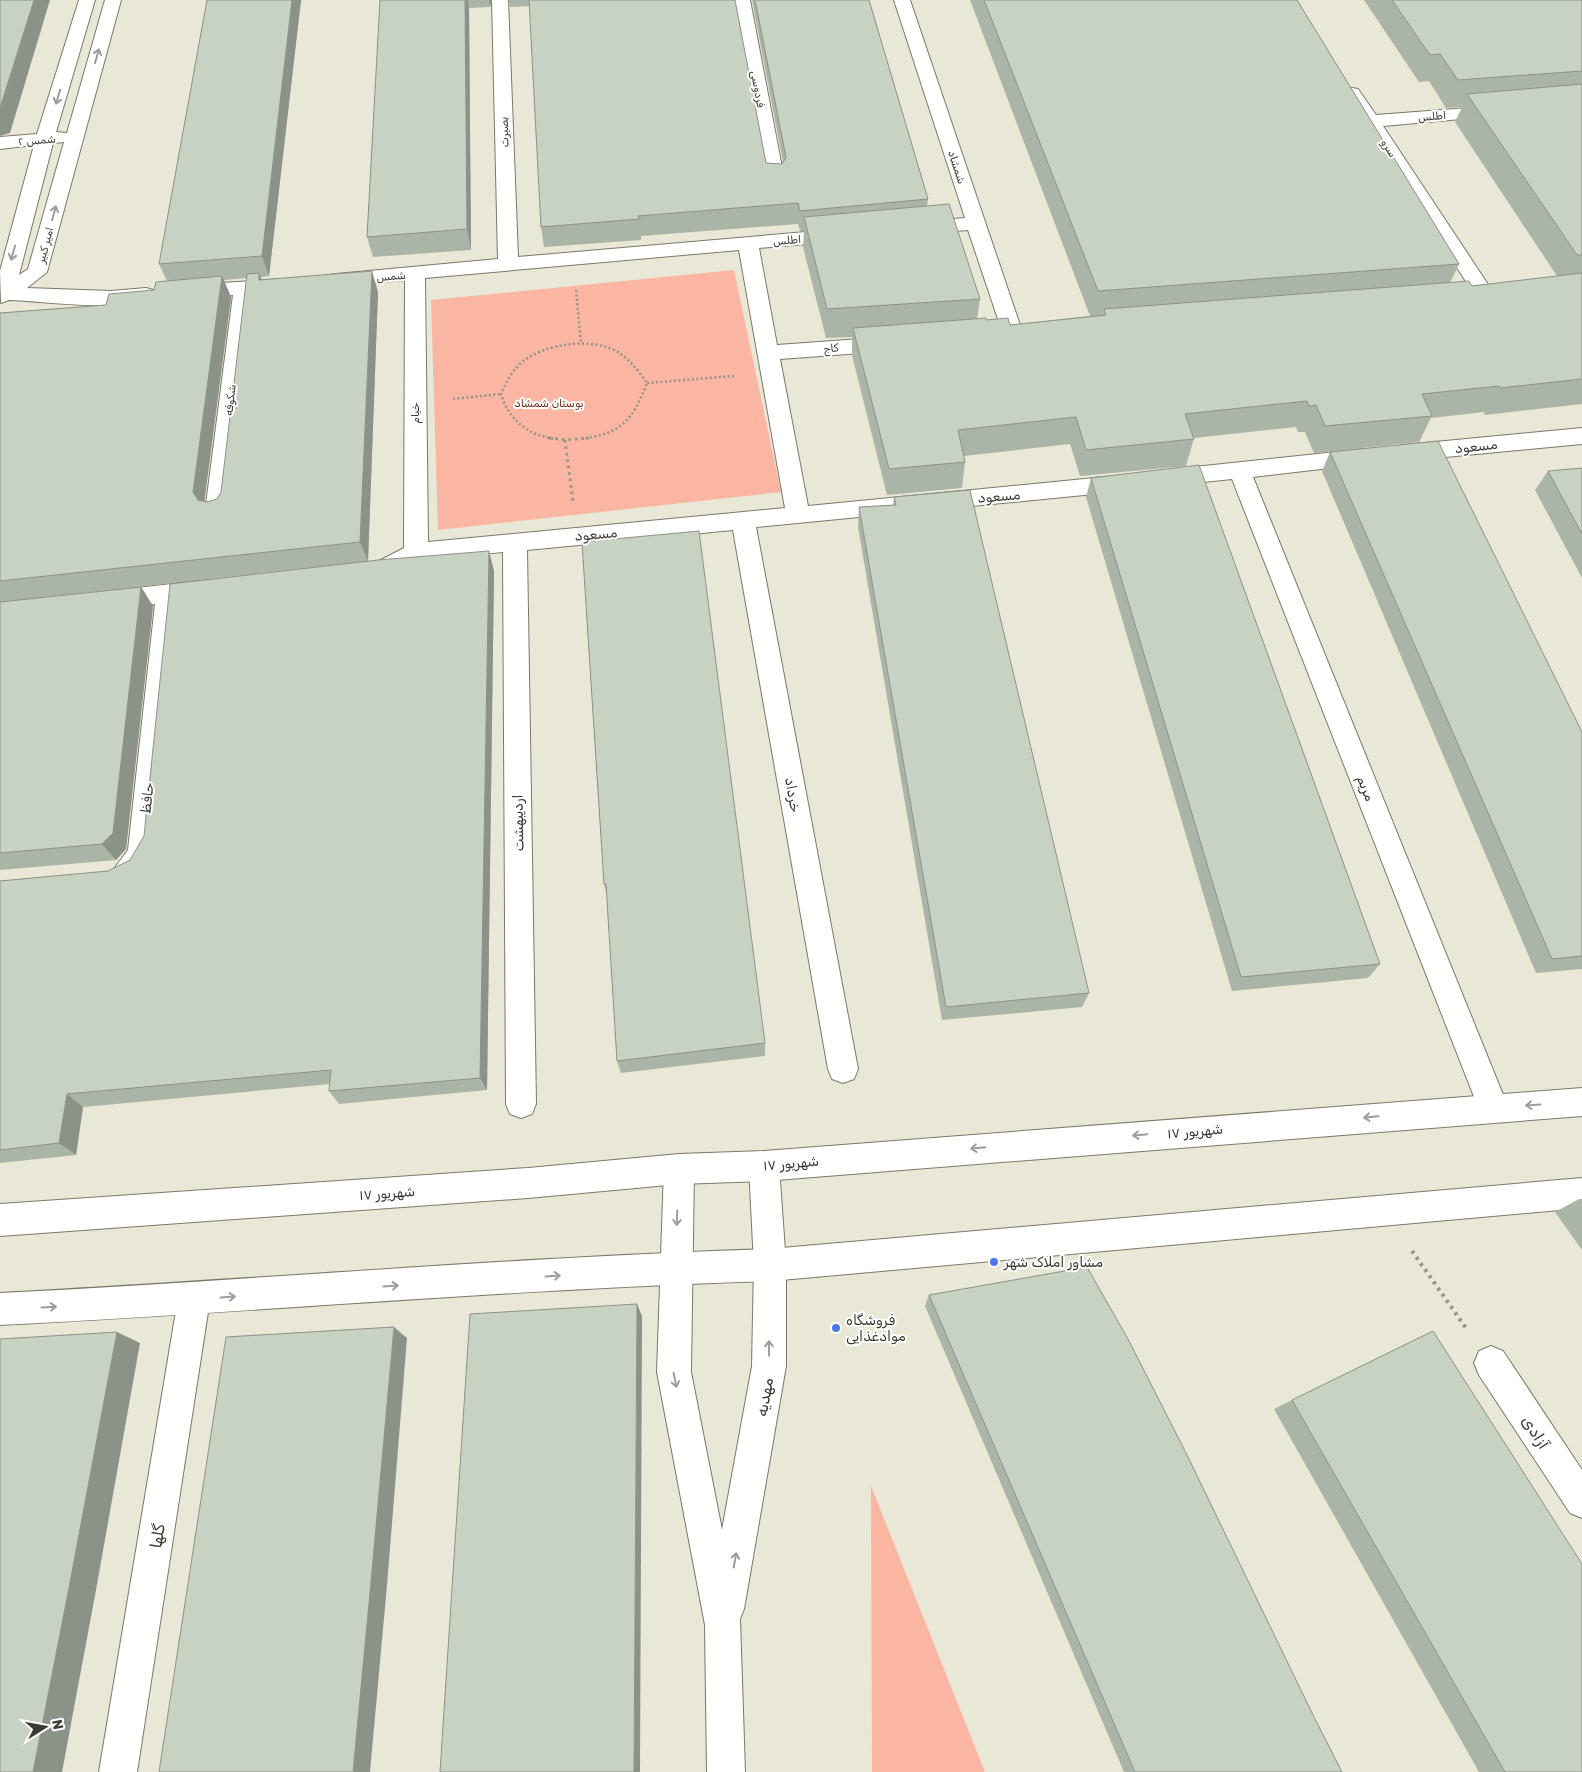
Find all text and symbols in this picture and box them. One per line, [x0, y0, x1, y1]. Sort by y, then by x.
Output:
one-way arrow [93, 49, 102, 65]
street label: فردوسی [747, 69, 767, 109]
one-way arrow [52, 89, 62, 105]
street label: اطلس [1417, 109, 1447, 124]
street label: بصیرت [497, 116, 512, 148]
street label: شمس ۲ [18, 132, 56, 149]
street label: سرو [1377, 137, 1399, 160]
street label: شمشاد [945, 149, 968, 186]
one-way arrow [49, 205, 59, 221]
street label: امیر کبیر [34, 226, 56, 265]
street label: اطلس [772, 233, 802, 248]
one-way arrow [8, 245, 18, 261]
street label: شمس [376, 269, 406, 284]
street label: کاج [823, 341, 839, 358]
street label: شکوفه [222, 384, 240, 417]
park label: بوستان شمشاد [515, 397, 583, 411]
street label: خیام [409, 402, 423, 423]
street label: مسعود [1454, 436, 1499, 457]
street label: مسعود [977, 486, 1021, 507]
street label: مسعود [574, 524, 618, 545]
street label: مریم [1353, 773, 1378, 804]
street label: خرداد [781, 776, 804, 814]
street label: حافظ [137, 781, 158, 814]
street label: اردیبهشت [510, 794, 527, 852]
one-way arrow [1526, 1100, 1542, 1109]
one-way arrow [1364, 1112, 1380, 1122]
street label: ۱۷ شهریور [1166, 1121, 1224, 1142]
one-way arrow [1132, 1131, 1148, 1140]
one-way arrow [970, 1144, 986, 1153]
street label: ۱۷ شهریور [762, 1153, 820, 1174]
street label: ۱۷ شهریور [359, 1183, 416, 1204]
one-way arrow [672, 1209, 681, 1225]
place label: مشاور املاک شهر [1003, 1254, 1103, 1271]
marker: مشاور املاک شهر [988, 1256, 1000, 1268]
one-way arrow [544, 1271, 560, 1280]
one-way arrow [382, 1282, 398, 1291]
one-way arrow [220, 1293, 236, 1302]
one-way arrow [40, 1302, 56, 1311]
place label: فروشگاه موادغذایی [846, 1312, 906, 1345]
marker: فروشگاه موادغذایی [830, 1322, 842, 1334]
one-way arrow [764, 1340, 774, 1356]
one-way arrow [671, 1372, 681, 1388]
street label: مهدیه [752, 1376, 778, 1418]
street label: آزادی [1517, 1412, 1554, 1454]
street label: گلها [146, 1522, 170, 1550]
one-way arrow [730, 1552, 740, 1568]
north arrow [20, 1702, 70, 1752]
text: N [48, 1718, 67, 1731]

